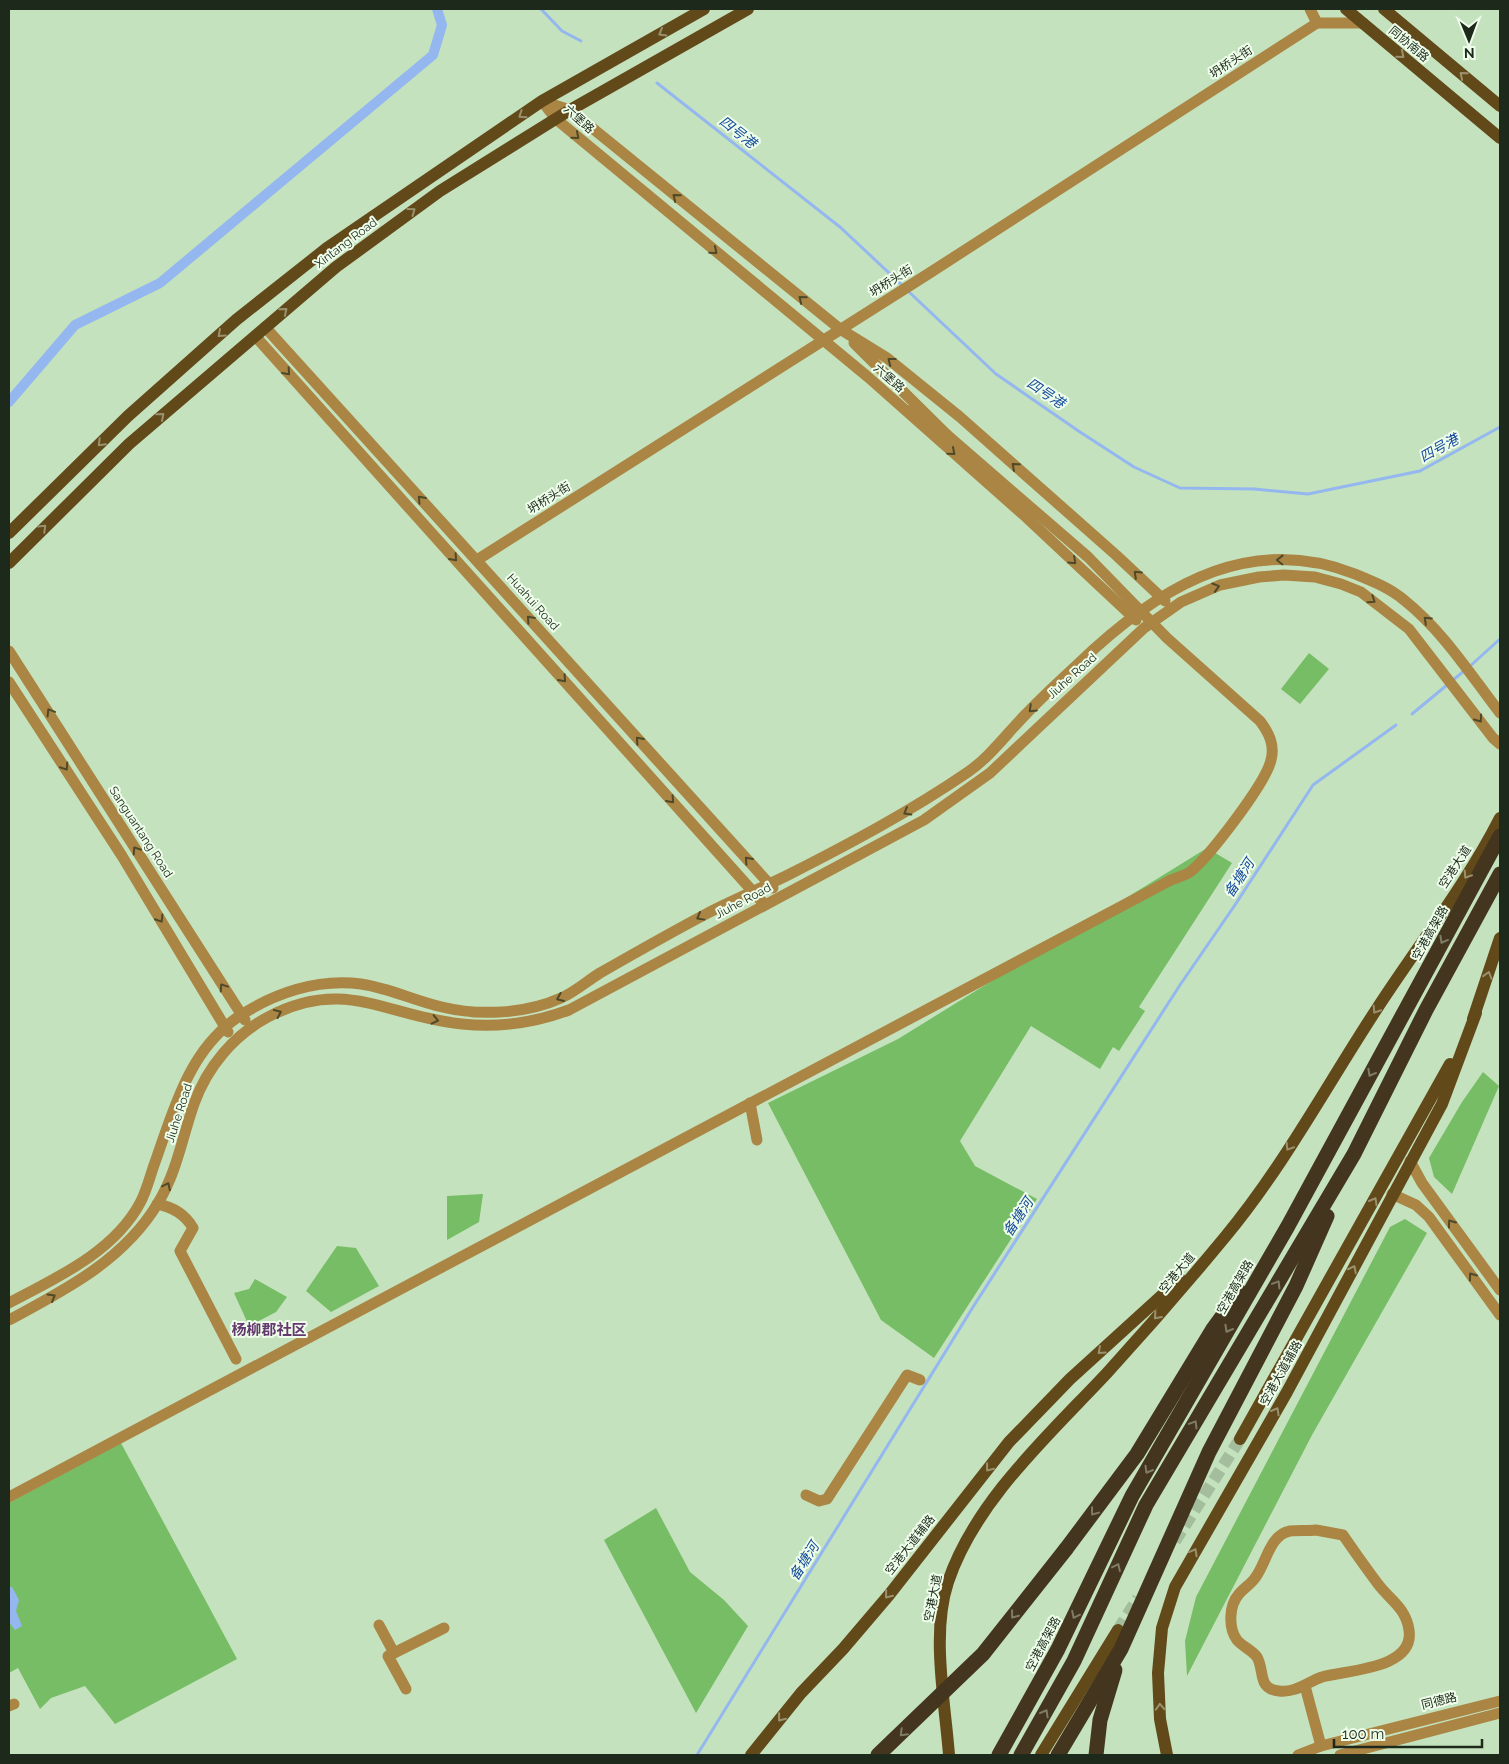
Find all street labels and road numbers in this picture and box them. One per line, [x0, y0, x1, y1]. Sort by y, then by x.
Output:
street label: 同协南路 [1386, 23, 1432, 65]
street label: 坍桥头街 [1207, 43, 1255, 81]
street label: 六堡路 [561, 102, 597, 136]
street label: Xintang Road [312, 215, 380, 271]
street label: 坍桥头街 [867, 262, 915, 300]
street label: 六堡路 [871, 361, 907, 395]
street label: 坍桥头街 [525, 479, 573, 517]
street label: Huahui Road [504, 571, 562, 633]
street label: Jiuhe Road [1044, 650, 1100, 702]
street label: Sanguantang Road [106, 784, 176, 880]
street label: 空港大道 [1436, 843, 1474, 891]
street label: Jiuhe Road [713, 880, 773, 922]
street label: 空港高架路 [1409, 903, 1451, 963]
street label: Jiuhe Road [163, 1082, 195, 1144]
street label: 空港大道 [1156, 1250, 1198, 1296]
street label: 空港高架路 [1214, 1258, 1256, 1316]
street label: 空港大道辅路 [1257, 1338, 1305, 1408]
street label: 空港大道辅路 [882, 1512, 938, 1578]
street label: 空港大道 [922, 1573, 944, 1623]
street label: 空港高架路 [1023, 1614, 1063, 1674]
street label: 同德路 [1420, 1690, 1458, 1712]

